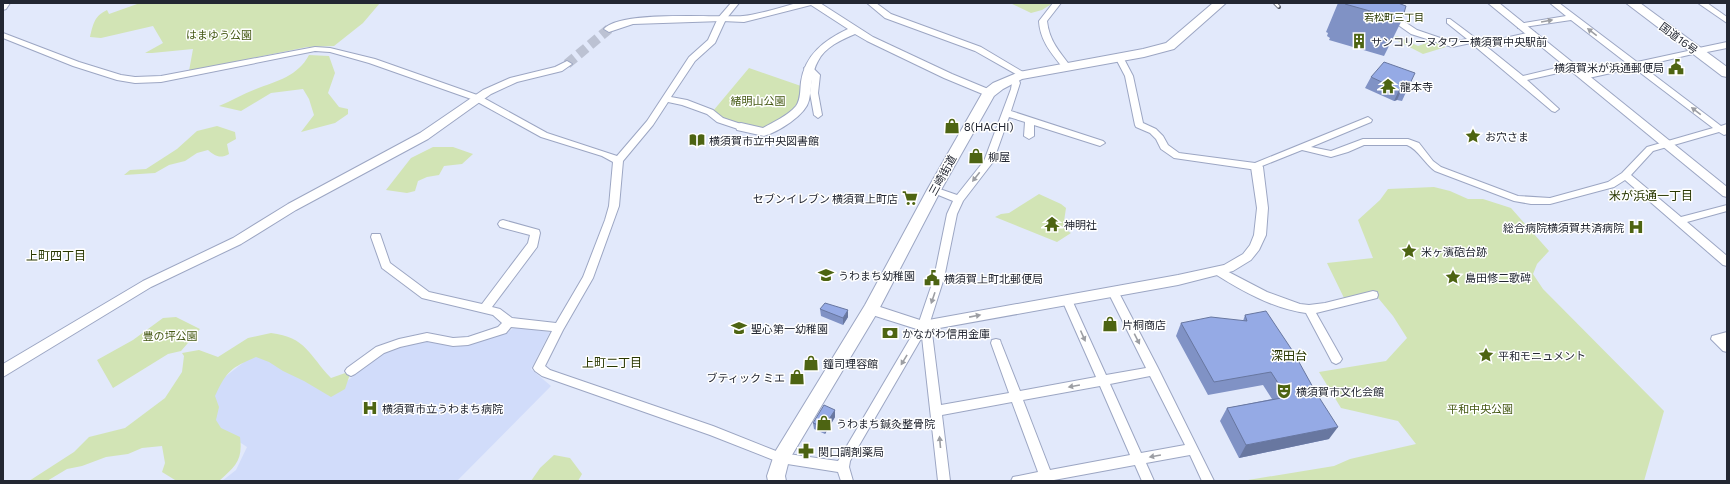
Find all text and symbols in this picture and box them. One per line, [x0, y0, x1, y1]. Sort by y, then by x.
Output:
district label: 若松町三丁目 [1364, 11, 1424, 23]
one-way arrow [1540, 18, 1553, 24]
street label: 国道16号 [1657, 19, 1701, 57]
park label: はまゆう公園 [186, 28, 252, 41]
one-way arrow [1587, 29, 1597, 37]
building icon: サンコリーヌタワー横須賀中央駅前 [1350, 32, 1368, 50]
place label: サンコリーヌタワー横須賀中央駅前 [1371, 35, 1547, 48]
public building icon: 横須賀米が浜通郵便局 [1667, 58, 1685, 76]
place label: 横須賀米が浜通郵便局 [1554, 61, 1664, 74]
temple icon: 龍本寺 [1379, 77, 1397, 95]
place label: 龍本寺 [1400, 80, 1433, 93]
park label: 緒明山公園 [731, 94, 786, 107]
one-way arrow [1690, 106, 1701, 115]
shop icon: 8(HACHI) [943, 117, 961, 135]
place label: 8(HACHI) [964, 120, 1014, 133]
place icon: お穴さま [1464, 127, 1482, 145]
place label: お穴さま [1485, 130, 1529, 143]
library icon: 横須賀市立中央図書館 [688, 131, 706, 149]
place label: 横須賀市立中央図書館 [709, 134, 819, 147]
shop icon: 柳屋 [967, 147, 985, 165]
place label: 柳屋 [988, 150, 1010, 163]
street label: 三崎街道 [926, 153, 958, 197]
one-way arrow [972, 172, 980, 183]
district label: 米が浜通一丁目 [1609, 188, 1693, 202]
supermarket icon: セブンイレブン 横須賀上町店 [901, 189, 919, 207]
place label: セブンイレブン 横須賀上町店 [753, 192, 898, 205]
temple icon: 神明社 [1043, 215, 1061, 233]
place label: 神明社 [1064, 218, 1097, 231]
hospital icon: 総合病院横須賀共済病院 [1627, 218, 1645, 236]
place label: 総合病院横須賀共済病院 [1503, 221, 1624, 234]
place icon: 米ヶ濱砲台跡 [1400, 242, 1418, 260]
place label: 米ヶ濱砲台跡 [1421, 245, 1487, 258]
district label: 上町四丁目 [26, 248, 86, 262]
school or university icon: うわまち幼稚園 [817, 266, 835, 284]
place icon: 島田修二歌碑 [1444, 268, 1462, 286]
place label: うわまち幼稚園 [838, 269, 915, 282]
public building icon: 横須賀上町北郵便局 [923, 269, 941, 287]
place label: 島田修二歌碑 [1465, 271, 1531, 284]
place label: 横須賀上町北郵便局 [944, 272, 1043, 285]
one-way arrow [930, 292, 936, 304]
one-way arrow [969, 312, 982, 318]
shop icon: 片桐商店 [1101, 315, 1119, 333]
place label: 片桐商店 [1122, 318, 1166, 331]
school or university icon: 聖心第一幼稚園 [730, 319, 748, 337]
place label: 聖心第一幼稚園 [751, 322, 828, 335]
bank icon: かながわ信用金庫 [881, 324, 899, 342]
place label: かながわ信用金庫 [902, 327, 990, 340]
park label: 豊の坪公園 [143, 329, 198, 342]
one-way arrow [1080, 330, 1086, 341]
one-way arrow [1134, 333, 1140, 345]
place icon: 平和モニュメント [1477, 346, 1495, 364]
district label: 深田台 [1271, 348, 1307, 362]
place label: 平和モニュメント [1498, 349, 1586, 362]
shop icon: 鐘司理容館 [802, 354, 820, 372]
one-way arrow [901, 354, 908, 366]
district label: 上町二丁目 [582, 355, 642, 369]
place label: 鐘司理容館 [823, 357, 878, 370]
shop icon: ブティック ミエ [788, 368, 806, 386]
place label: ブティック ミエ [707, 371, 785, 384]
theatre icon: 横須賀市文化会館 [1275, 382, 1293, 400]
one-way arrow [1068, 383, 1080, 389]
place label: 横須賀市文化会館 [1296, 385, 1384, 398]
hospital icon: 横須賀市立うわまち病院 [361, 399, 379, 417]
place label: 横須賀市立うわまち病院 [382, 402, 503, 415]
park label: 平和中央公園 [1447, 402, 1513, 415]
shop icon: うわまち鍼灸整骨院 [815, 414, 833, 432]
place label: うわまち鍼灸整骨院 [836, 417, 935, 430]
one-way arrow [937, 436, 943, 448]
pharmacy icon: 関口調剤薬局 [797, 442, 815, 460]
place label: 関口調剤薬局 [818, 445, 884, 458]
one-way arrow [1148, 453, 1161, 459]

